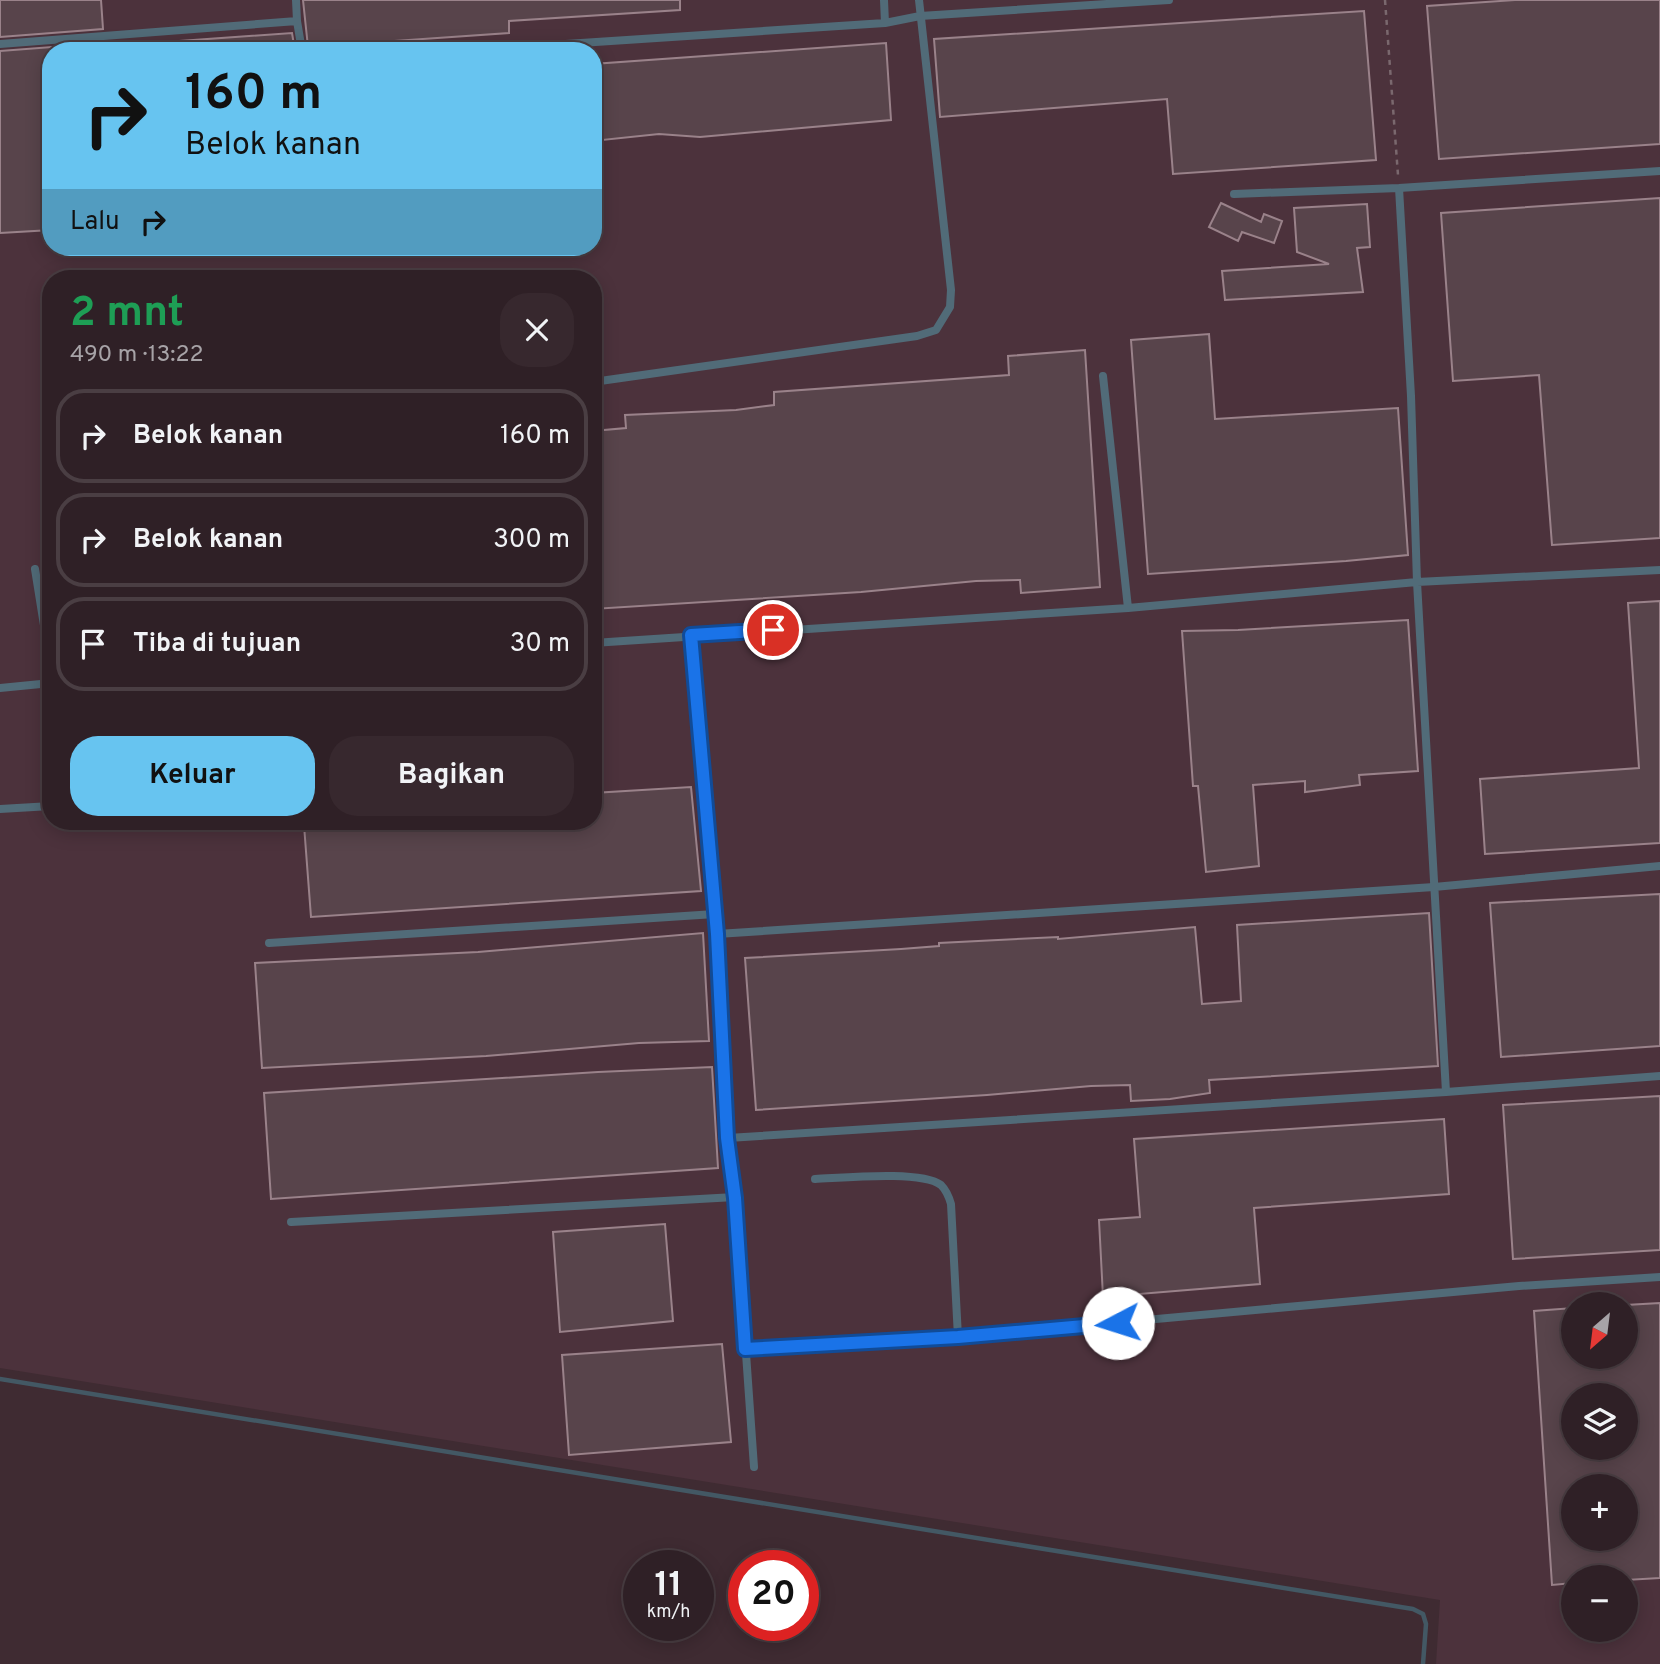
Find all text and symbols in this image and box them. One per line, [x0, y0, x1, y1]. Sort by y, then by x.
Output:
text: 160 m [185, 65, 322, 127]
icon: right [70, 70, 161, 161]
text: Belok kanan [185, 126, 361, 166]
icon: right [134, 203, 172, 241]
text: Lalu [70, 206, 120, 239]
text: 2 mnt [70, 288, 184, 341]
button: close [500, 293, 574, 367]
text: 490 m · 13:22 [70, 341, 204, 370]
icon: right [74, 417, 112, 455]
text: Belok kanan [133, 420, 283, 453]
text: 160 m [500, 420, 570, 453]
icon: right [74, 521, 112, 559]
text: Belok kanan [133, 524, 283, 557]
text: 300 m [493, 524, 570, 557]
pin [743, 600, 803, 660]
icon: arrive [754, 611, 792, 649]
icon: arrive [74, 625, 112, 663]
text: Tiba di tujuan [133, 628, 301, 661]
text: 30 m [510, 628, 570, 661]
button: Keluar [70, 736, 315, 816]
button: Bagikan [329, 736, 574, 816]
position arrow [1081, 1286, 1155, 1360]
north arrow [1561, 1292, 1638, 1368]
map controls [1561, 1292, 1638, 1642]
button: layers [1561, 1383, 1638, 1460]
button: + [1561, 1474, 1638, 1551]
speed limit sign: 20 [728, 1550, 819, 1641]
text: 11 [655, 1564, 683, 1608]
button: − [1561, 1565, 1638, 1642]
text: km/h [647, 1601, 690, 1624]

